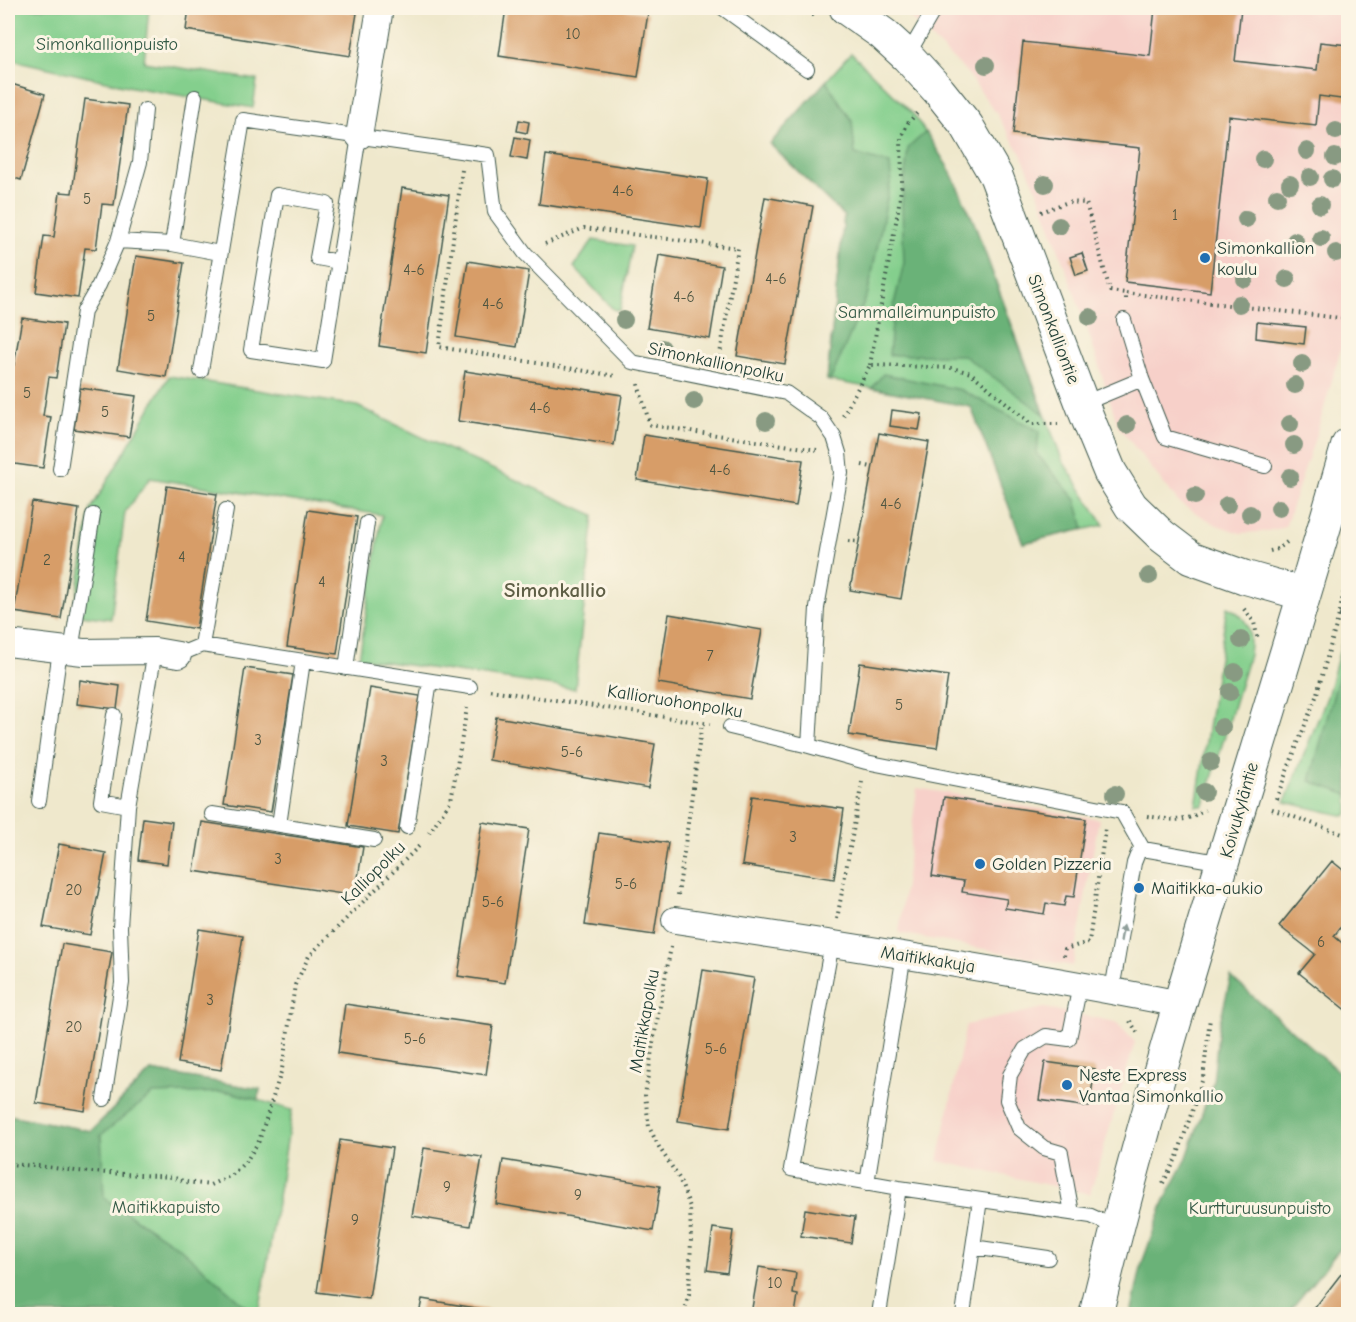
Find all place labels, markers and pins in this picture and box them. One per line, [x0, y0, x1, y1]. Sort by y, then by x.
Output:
place label: Simonkallion koulu [1217, 238, 1314, 280]
marker: Simonkallion koulu [1198, 251, 1212, 265]
place label: Golden Pizzeria [992, 854, 1112, 875]
marker: Golden Pizzeria [973, 857, 987, 871]
place label: Maitikka-aukio [1151, 878, 1263, 899]
marker: Maitikka-aukio [1132, 881, 1146, 895]
place label: Neste Express Vantaa Simonkallio [1079, 1065, 1224, 1107]
marker: Neste Express Vantaa Simonkallio [1060, 1078, 1074, 1092]

